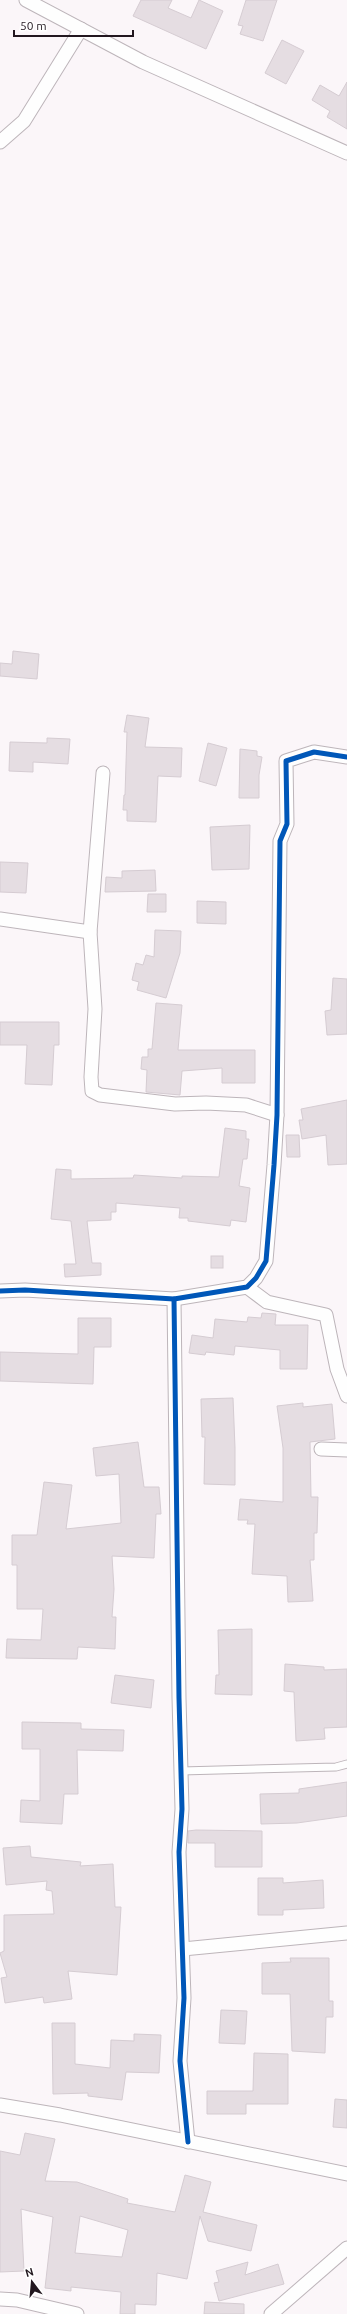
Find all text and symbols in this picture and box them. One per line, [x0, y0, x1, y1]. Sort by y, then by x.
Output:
scale bar [14, 12, 133, 38]
text: 50 m [20, 19, 47, 32]
north arrow [12, 2262, 52, 2302]
text: N [24, 2265, 35, 2279]

